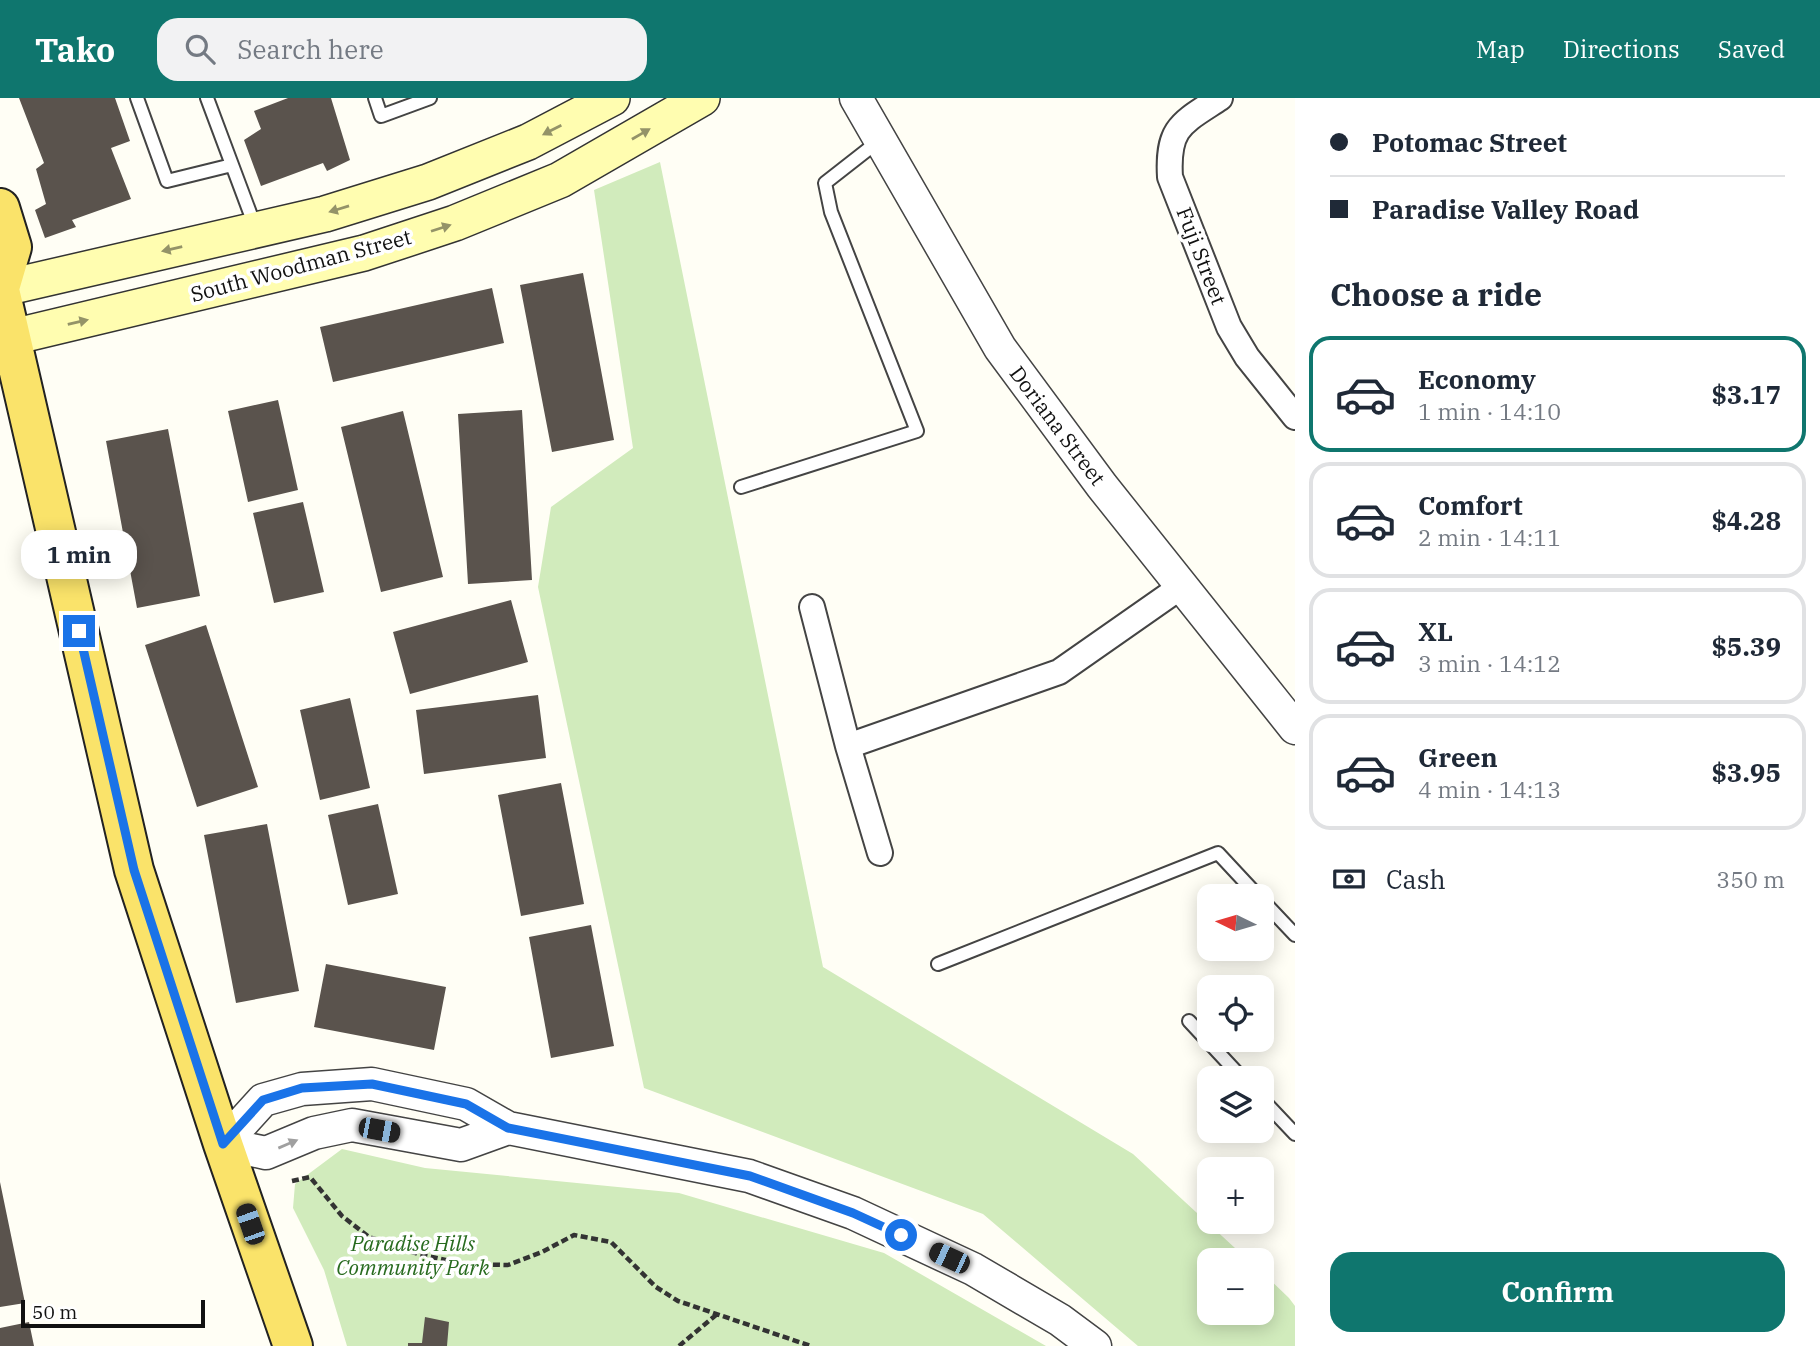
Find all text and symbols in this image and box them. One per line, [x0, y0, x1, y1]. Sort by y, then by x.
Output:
search box [157, 18, 647, 81]
text: Tako [35, 28, 115, 71]
icon: search [181, 30, 219, 68]
text: Search here [237, 32, 384, 66]
text: Map [1476, 33, 1525, 65]
text: Directions [1563, 33, 1680, 65]
text: Saved [1718, 33, 1785, 65]
one-way arrow [542, 124, 562, 135]
text: Potomac Street [1372, 125, 1567, 159]
one-way arrow [632, 128, 651, 140]
text: Paradise Valley Road [1372, 192, 1639, 226]
street label: Fuji Street [1171, 203, 1233, 308]
one-way arrow [328, 205, 349, 215]
street label: South Woodman Street [187, 222, 414, 308]
one-way arrow [430, 222, 451, 233]
one-way arrow [161, 244, 183, 255]
text: Choose a ride [1330, 273, 1542, 315]
one-way arrow [67, 316, 89, 327]
street label: Doriana Street [1004, 360, 1112, 491]
text: Economy [1418, 362, 1536, 396]
icon: car [1334, 363, 1397, 426]
text: $3.17 [1711, 377, 1781, 411]
text: 1 min · 14:10 [1418, 396, 1561, 426]
text: Comfort [1418, 488, 1523, 522]
icon: car [1334, 489, 1397, 552]
text: $4.28 [1711, 503, 1781, 537]
text: 2 min · 14:11 [1418, 522, 1561, 552]
callout: 1 min [21, 530, 137, 578]
text: 1 min [47, 539, 111, 569]
text: XL [1418, 614, 1453, 648]
route end [63, 615, 95, 647]
icon: car [1334, 615, 1397, 678]
text: $5.39 [1711, 629, 1781, 663]
text: 3 min · 14:12 [1418, 648, 1561, 678]
text: Green [1418, 740, 1498, 774]
icon: car [1334, 741, 1397, 804]
text: $3.95 [1711, 755, 1781, 789]
text: 4 min · 14:13 [1418, 774, 1561, 804]
icon: cash [1330, 860, 1368, 898]
text: Cash [1386, 862, 1446, 896]
text: 350 m [1716, 864, 1785, 894]
north arrow [1197, 884, 1274, 961]
map controls [1197, 884, 1274, 1325]
button: locate [1197, 975, 1274, 1052]
button: layers [1197, 1066, 1274, 1143]
car [357, 1116, 402, 1144]
one-way arrow [278, 1138, 298, 1150]
button: + [1197, 1157, 1274, 1234]
car [234, 1201, 267, 1247]
route start [885, 1219, 917, 1251]
park label: Paradise Hills Community Park [336, 1229, 491, 1281]
car [926, 1240, 973, 1276]
button: − [1197, 1248, 1274, 1325]
button: Confirm [1330, 1252, 1785, 1332]
scale bar [21, 1297, 205, 1329]
text: 50 m [32, 1300, 77, 1324]

